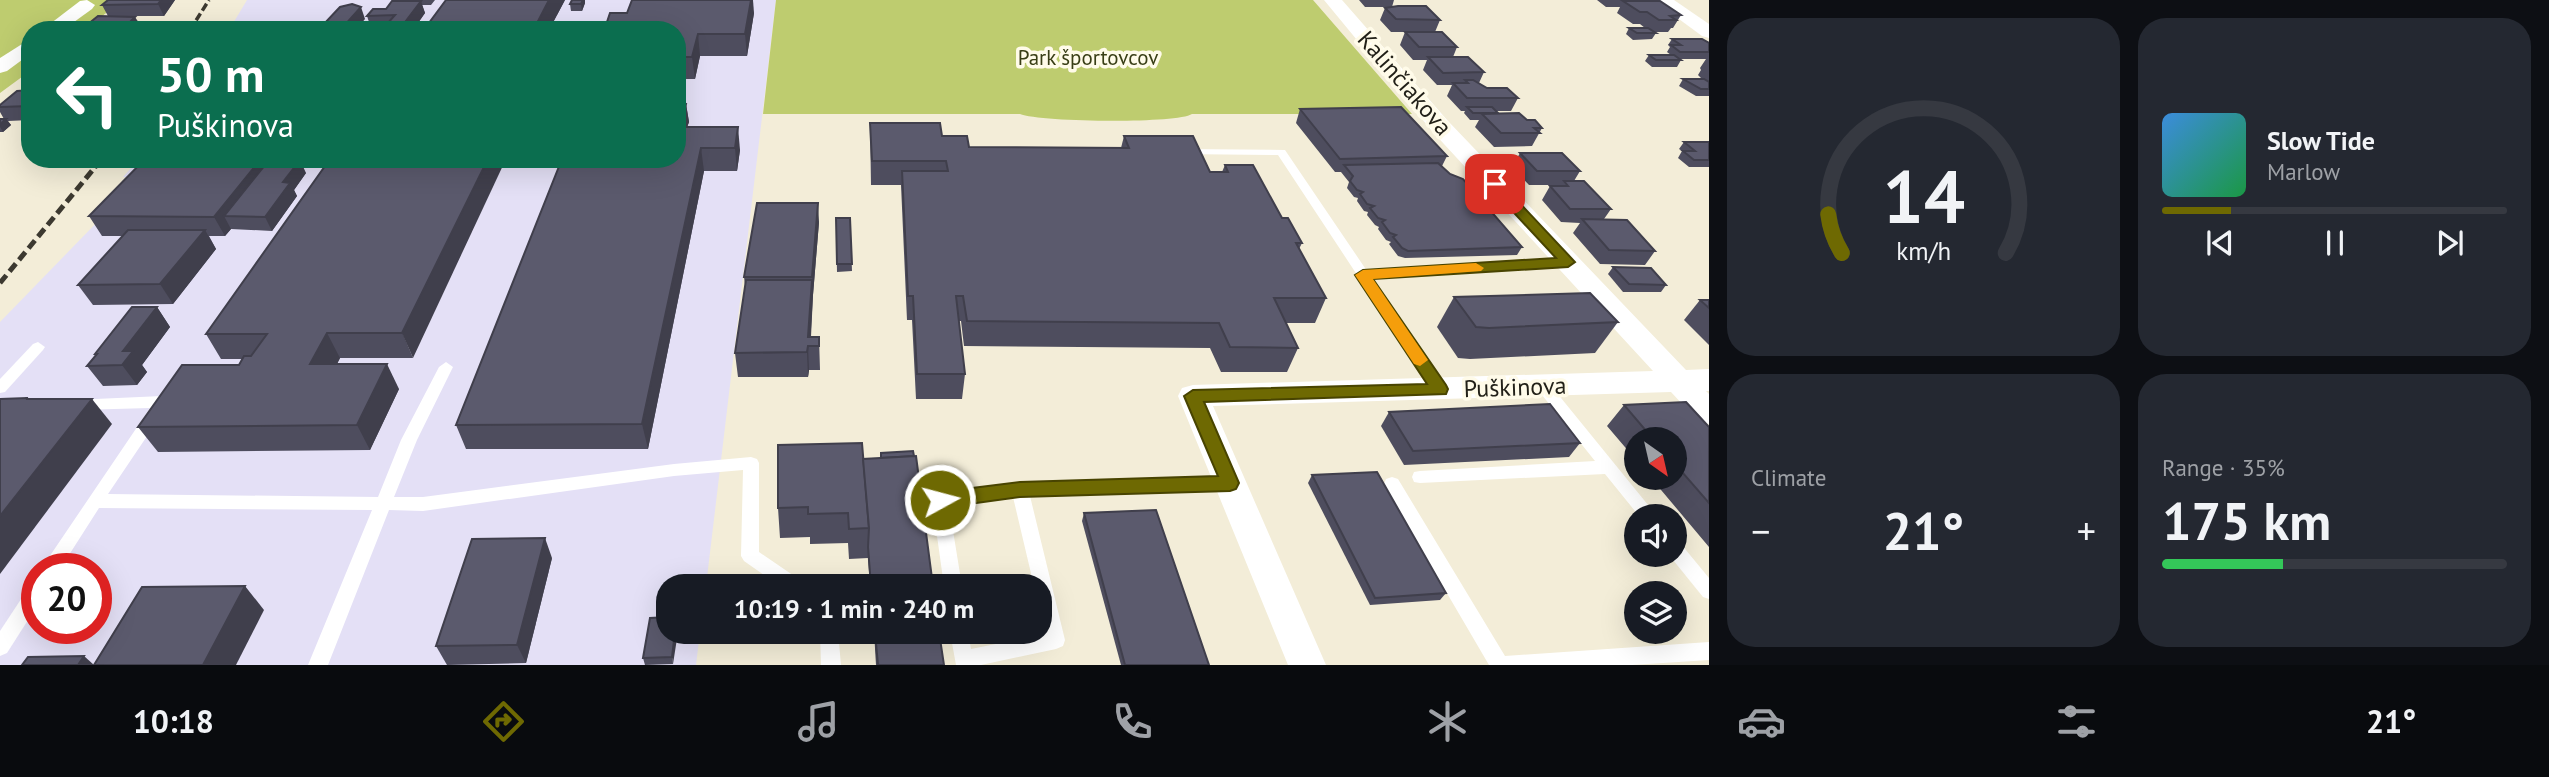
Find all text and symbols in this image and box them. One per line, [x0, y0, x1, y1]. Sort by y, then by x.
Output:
street label: Kalinčiakova [1351, 24, 1459, 142]
text: 50 m [157, 42, 264, 106]
park label: Park športovcov [1018, 44, 1158, 71]
icon: left [42, 49, 133, 140]
text: Puškinova [157, 104, 294, 146]
text: Slow Tide [2267, 124, 2375, 157]
text: 14 [1882, 150, 1965, 244]
pin [1465, 154, 1525, 214]
text: Marlow [2267, 157, 2340, 186]
icon: arrive [1476, 165, 1514, 203]
icon: previous [2201, 224, 2239, 262]
icon: pause [2316, 224, 2354, 262]
icon: next [2431, 224, 2469, 262]
text: km/h [1896, 235, 1951, 267]
street label: Puškinova [1463, 370, 1567, 404]
north arrow [1624, 427, 1687, 490]
map controls [1624, 427, 1687, 644]
text: Range · 35% [2162, 453, 2285, 482]
position arrow [903, 463, 977, 537]
text: Climate [1751, 463, 1826, 492]
text: 175 km [2162, 487, 2331, 554]
text: 21° [1883, 497, 1964, 564]
button: sound [1624, 504, 1687, 567]
text: − [1751, 506, 1770, 555]
text: + [2077, 506, 2096, 555]
speed limit sign: 20 [21, 553, 112, 644]
button: layers [1624, 581, 1687, 644]
text: 10:19 · 1 min · 240 m [734, 592, 974, 625]
icon: directions [479, 697, 528, 746]
icon: music [794, 697, 843, 746]
icon: phone [1108, 697, 1157, 746]
icon: climate [1423, 697, 1472, 746]
icon: car [1737, 697, 1786, 746]
icon: filters [2052, 697, 2101, 746]
text: 10:18 [133, 700, 214, 742]
text: 21° [2366, 700, 2416, 742]

